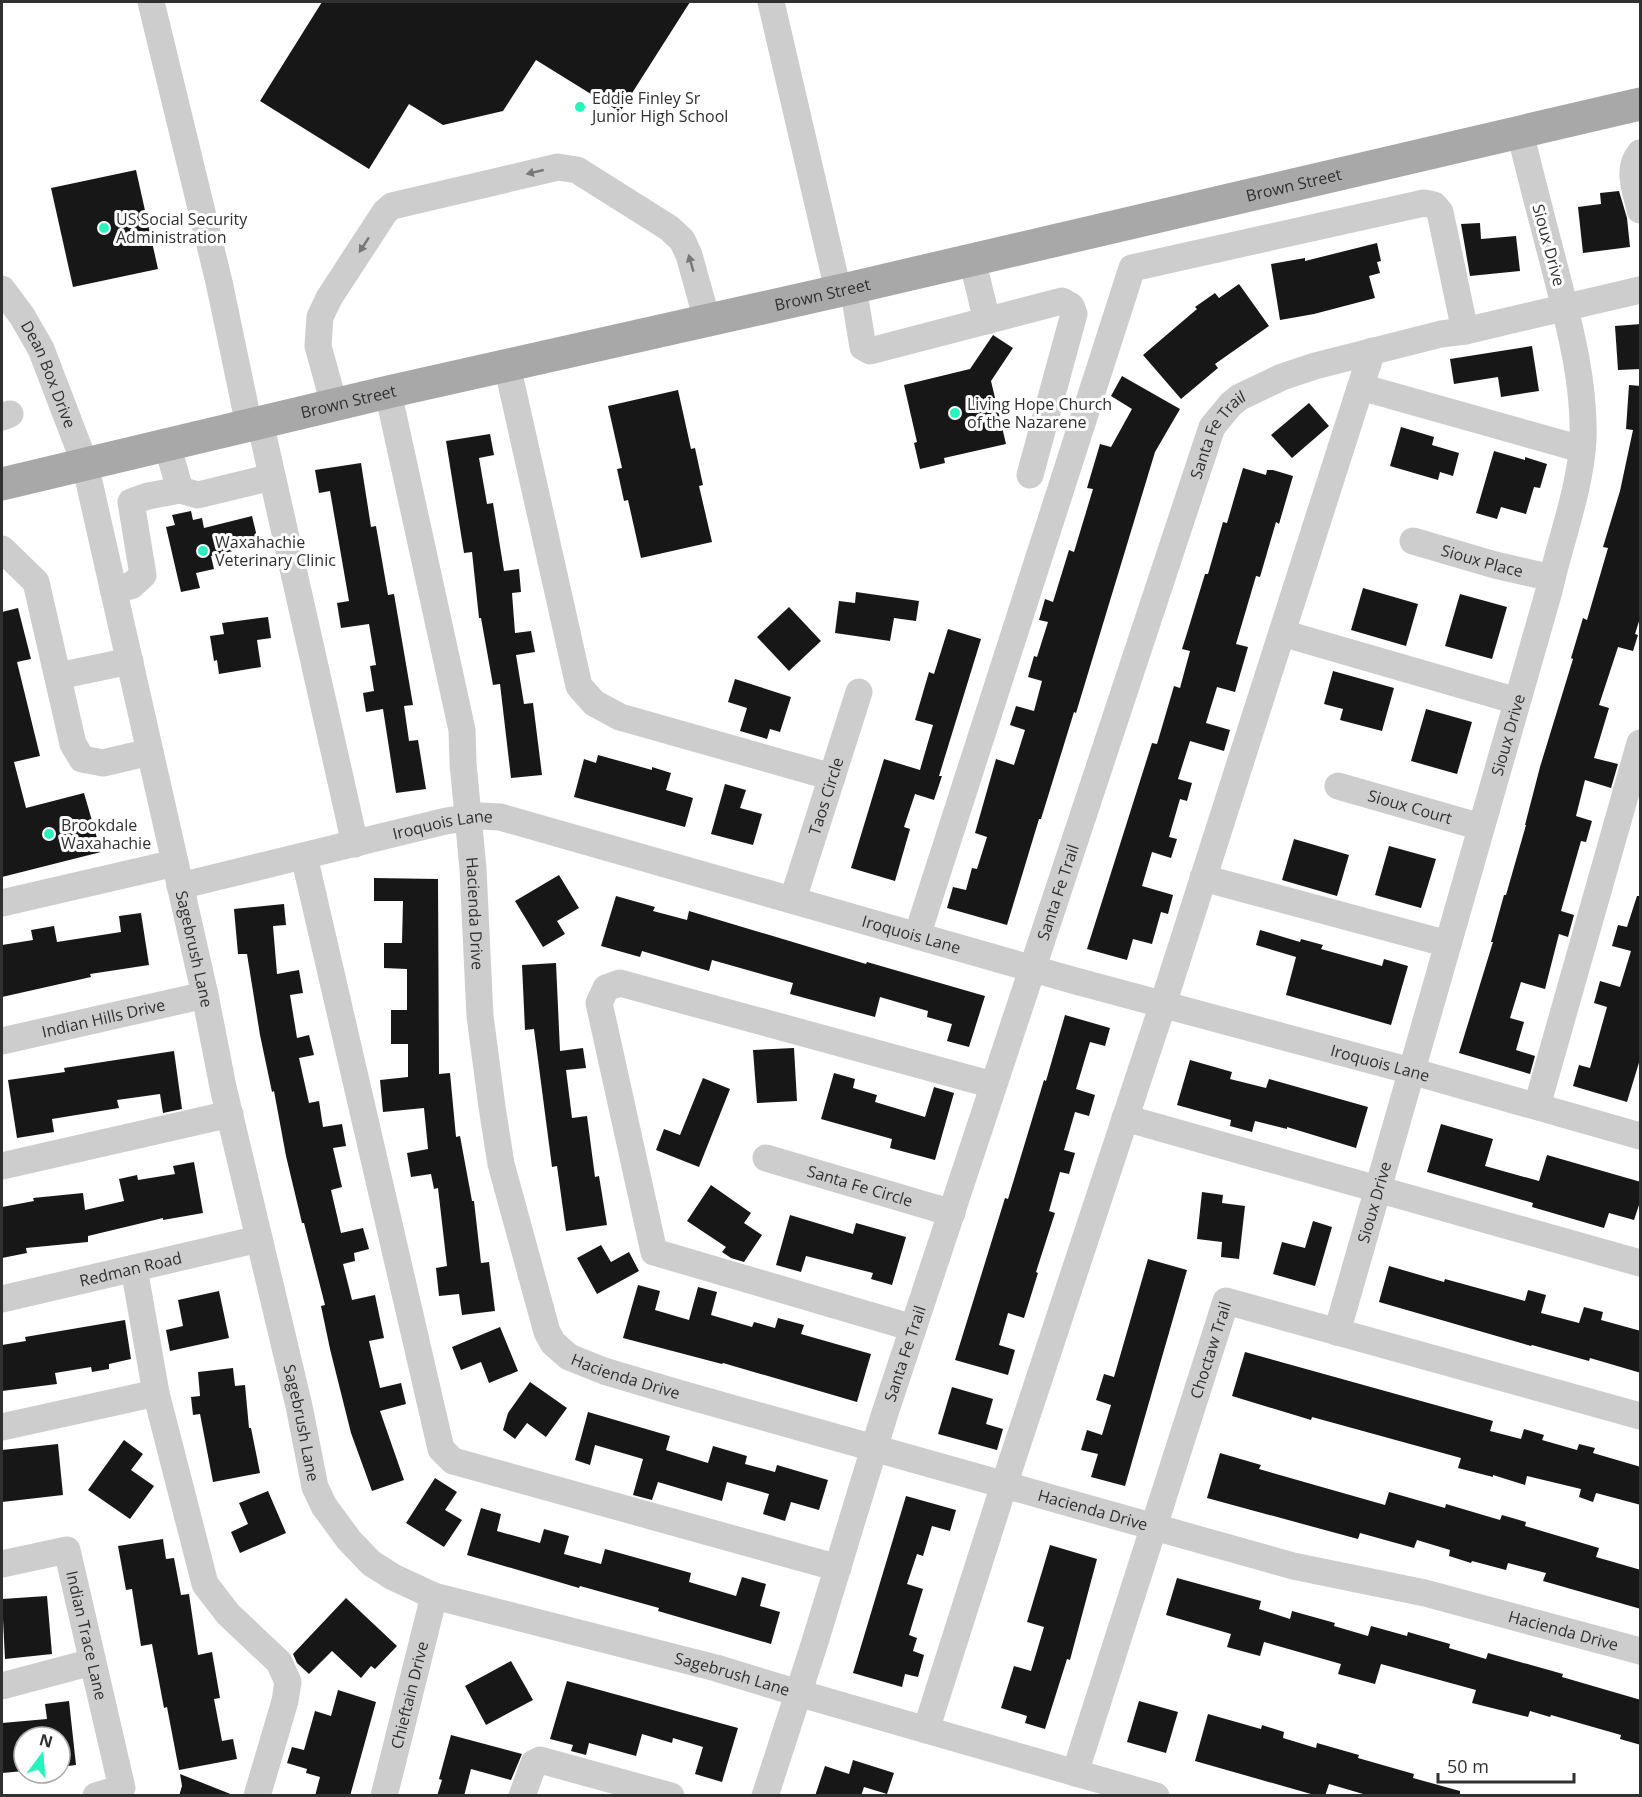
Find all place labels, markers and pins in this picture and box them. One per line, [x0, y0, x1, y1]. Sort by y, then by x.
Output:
place label: Eddie Finley Sr Junior High School [590, 87, 728, 127]
marker: Eddie Finley Sr Junior High School [573, 100, 587, 114]
place label: US Social Security Administration [116, 208, 248, 248]
marker: US Social Security Administration [97, 221, 111, 235]
place label: Living Hope Church of the Nazarene [967, 393, 1112, 433]
marker: Living Hope Church of the Nazarene [948, 406, 962, 420]
place label: Waxahachie Veterinary Clinic [215, 531, 336, 571]
marker: Waxahachie Veterinary Clinic [196, 544, 210, 558]
place label: Brookdale Waxahachie [61, 814, 151, 854]
marker: Brookdale Waxahachie [42, 827, 56, 841]

